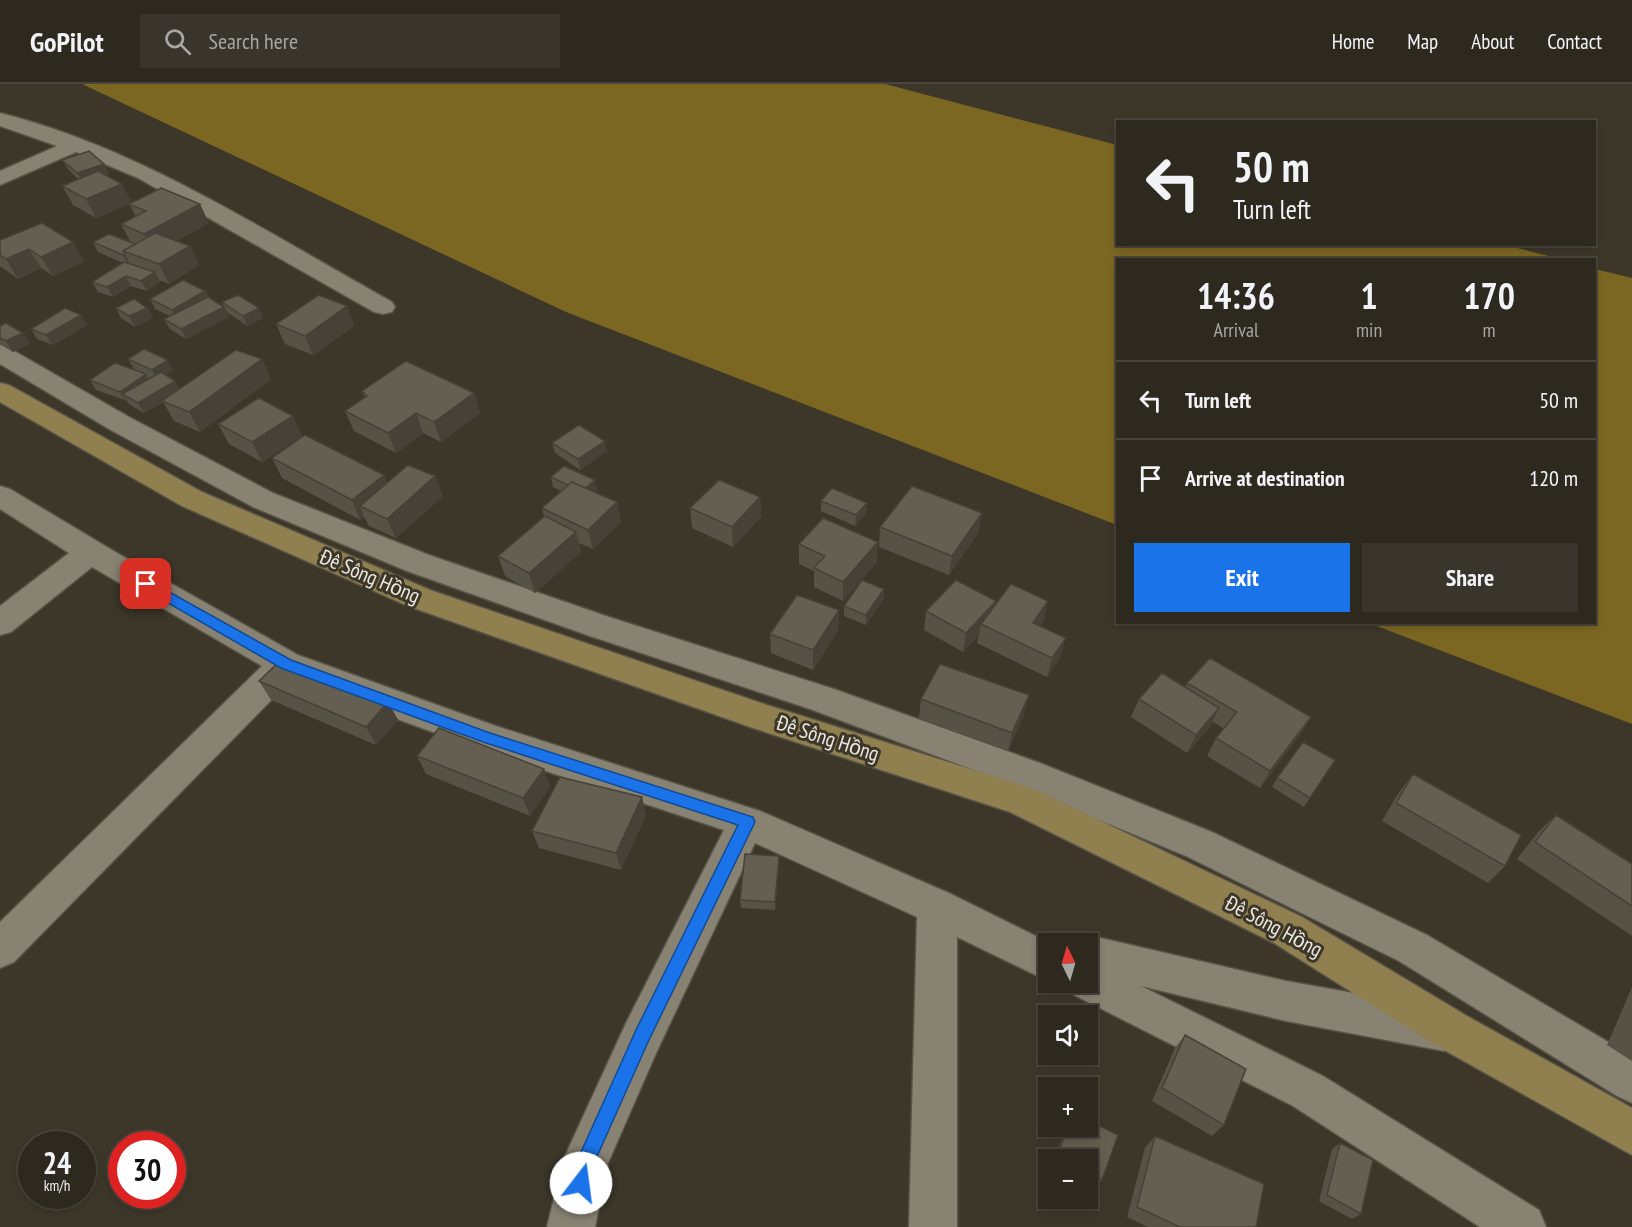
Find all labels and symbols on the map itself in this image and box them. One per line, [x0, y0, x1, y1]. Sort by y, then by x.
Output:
street label: Đê Sông Hồng [315, 542, 424, 609]
pin [120, 558, 171, 609]
street label: Đê Sông Hồng [772, 708, 883, 767]
street label: Đê Sông Hồng [1220, 889, 1327, 963]
north arrow [1038, 933, 1098, 993]
speed limit sign: 30 [108, 1131, 186, 1209]
position arrow [549, 1151, 613, 1215]

